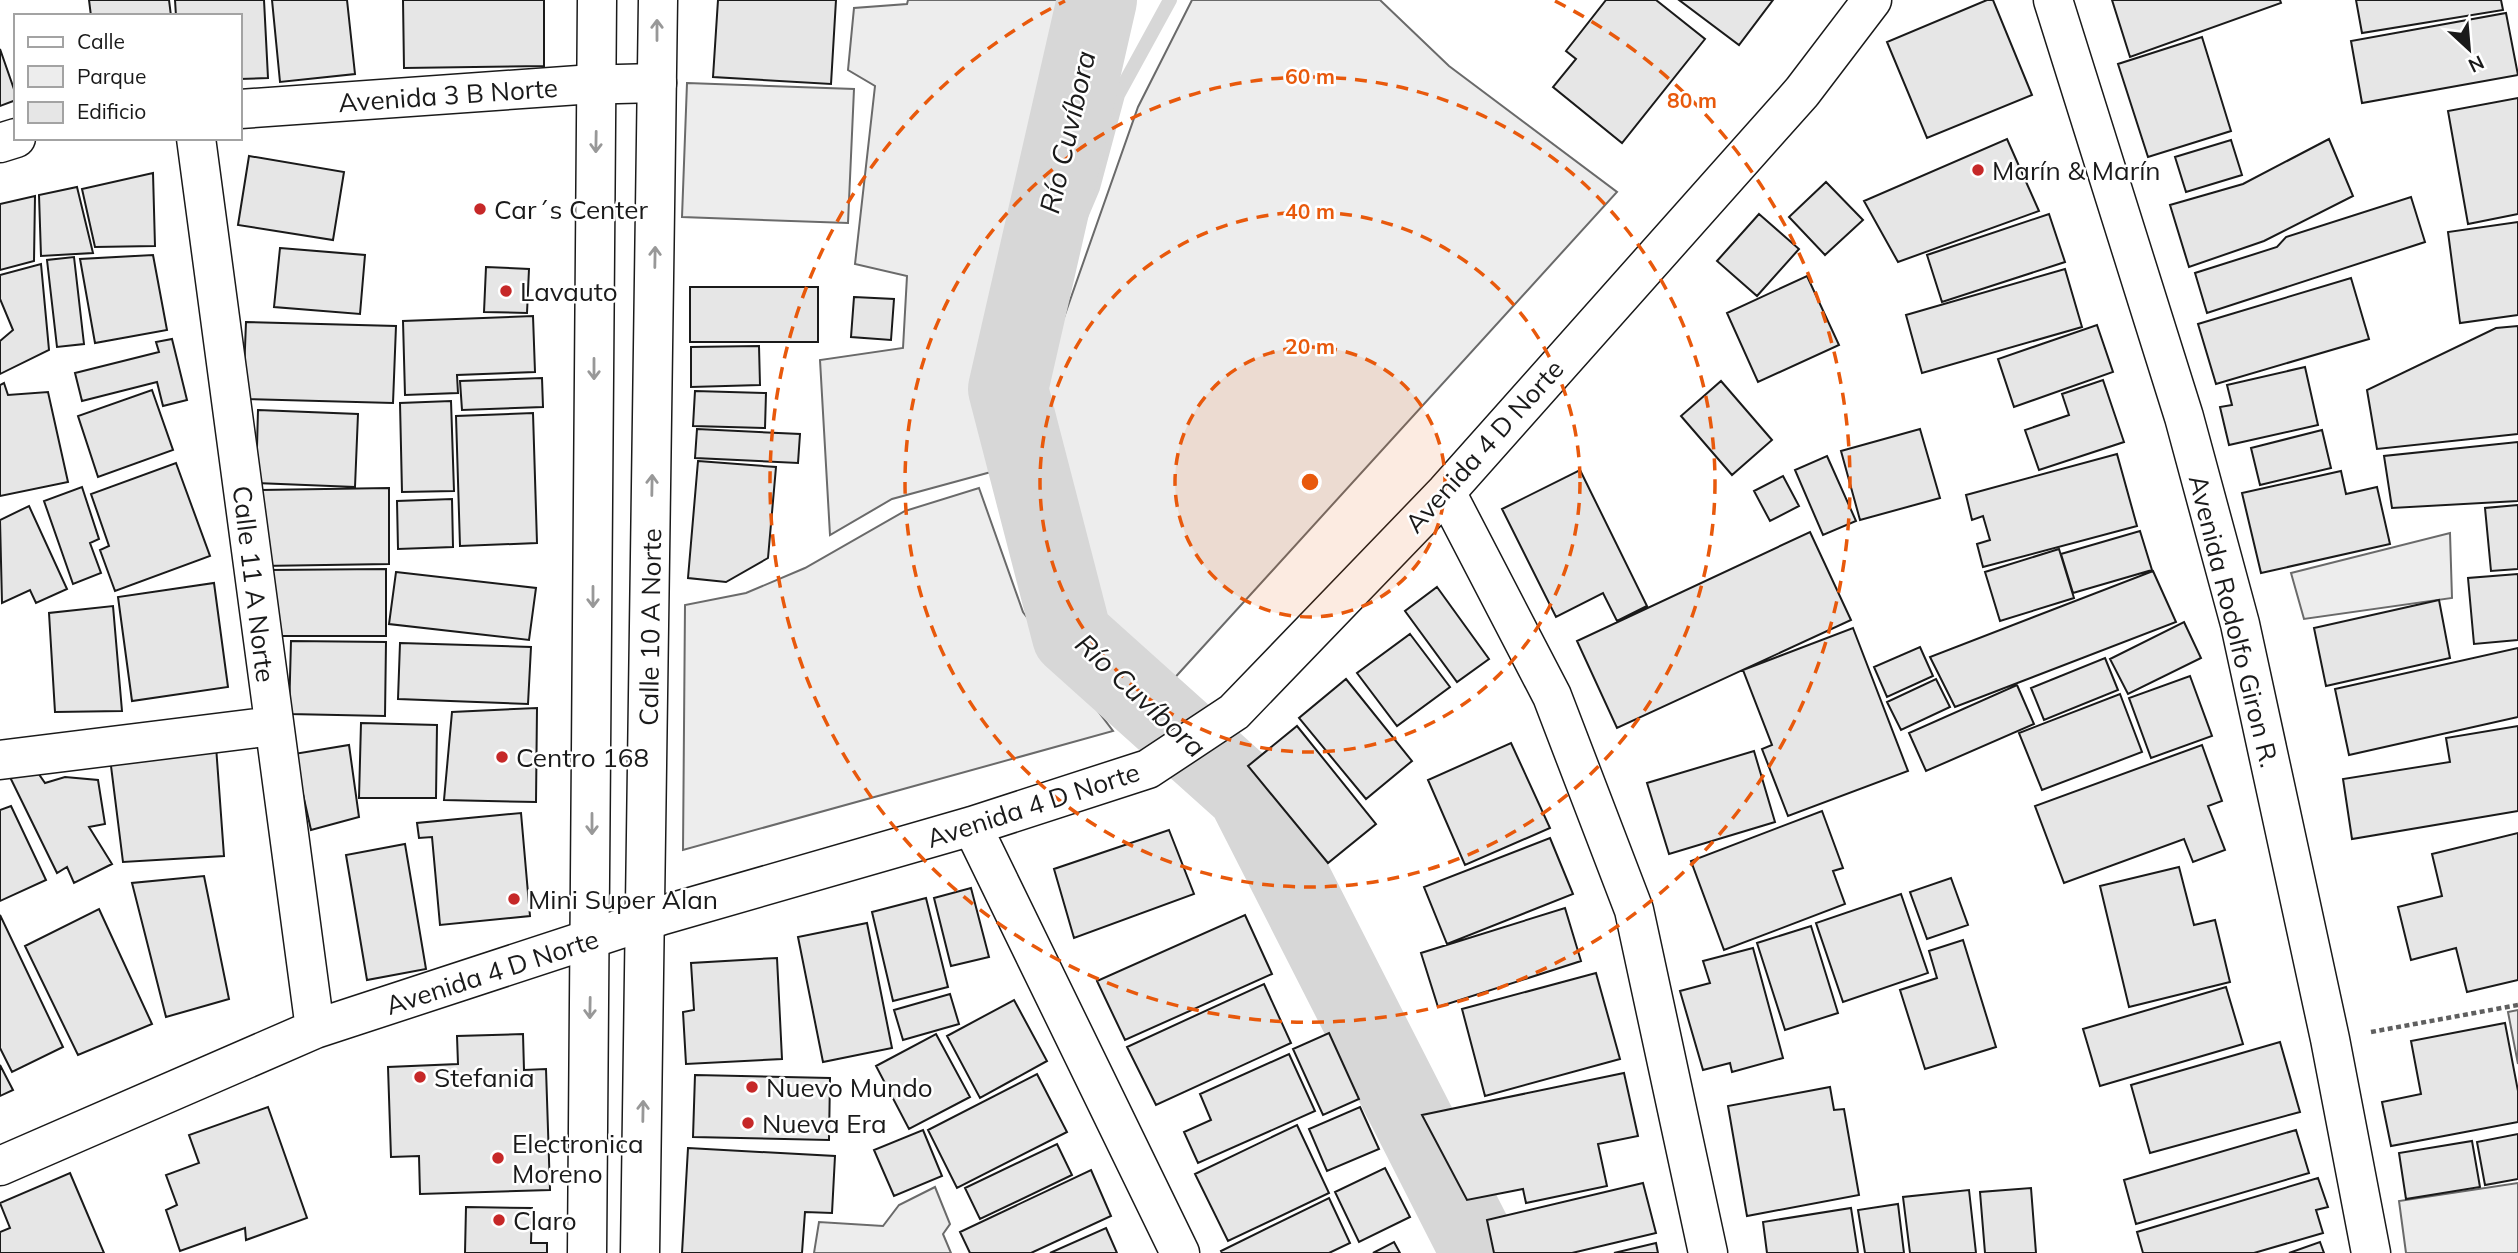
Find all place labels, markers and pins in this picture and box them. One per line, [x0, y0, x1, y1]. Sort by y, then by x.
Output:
place label: Marín & Marín [1992, 154, 2161, 187]
marker: Marín & Marín [1970, 162, 1986, 178]
place label: Car´s Center [494, 193, 648, 226]
marker: Car´s Center [472, 201, 488, 217]
place label: Lavauto [520, 275, 618, 308]
marker: Lavauto [498, 283, 514, 299]
centre of rings [1298, 470, 1322, 494]
place label: Centro 168 [516, 741, 649, 774]
marker: Centro 168 [494, 749, 510, 765]
place label: Mini Super Alan [528, 883, 718, 916]
marker: Mini Super Alan [506, 891, 522, 907]
place label: Stefania [434, 1061, 535, 1094]
marker: Stefania [412, 1069, 428, 1085]
place label: Nuevo Mundo [766, 1071, 933, 1104]
marker: Nuevo Mundo [744, 1079, 760, 1095]
place label: Nueva Era [762, 1107, 887, 1140]
marker: Nueva Era [740, 1115, 756, 1131]
place label: Electronica Moreno [512, 1127, 644, 1190]
marker: Electronica Moreno [490, 1150, 506, 1166]
place label: Claro [513, 1204, 577, 1237]
marker: Claro [491, 1212, 507, 1228]

